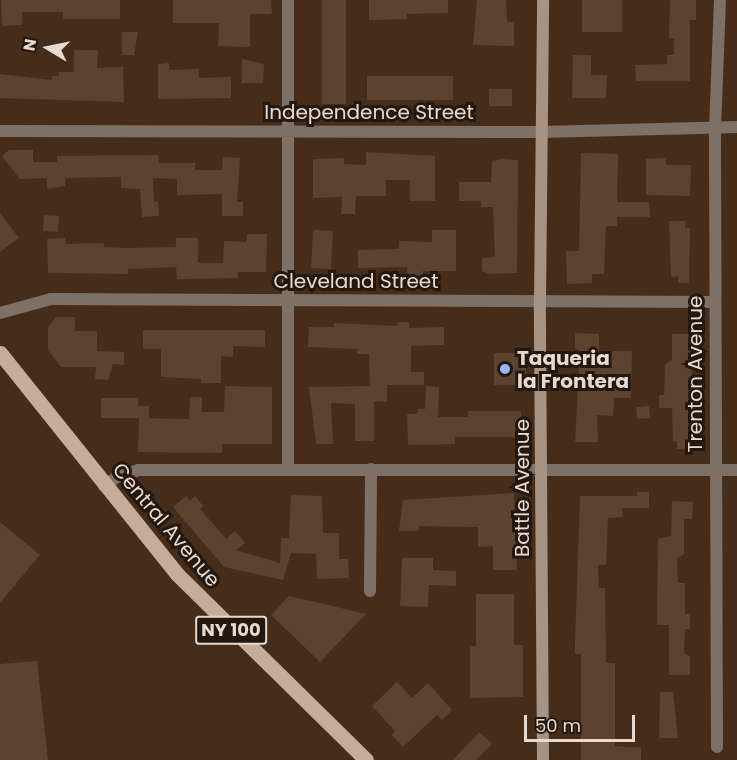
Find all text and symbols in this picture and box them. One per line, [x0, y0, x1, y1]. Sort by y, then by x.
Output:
north arrow [18, 18, 78, 78]
text: N [17, 37, 42, 53]
street label: Independence Street [264, 100, 474, 124]
street label: Cleveland Street [273, 269, 439, 293]
street label: Trenton Avenue [683, 296, 707, 452]
place label: Taqueria la Frontera [517, 346, 629, 393]
marker: Taqueria la Frontera [498, 362, 512, 376]
street label: Battle Avenue [510, 419, 534, 557]
street label: Central Avenue [107, 458, 225, 592]
road number: NY 100 [195, 615, 267, 645]
scale bar [527, 703, 638, 741]
text: 50 m [535, 713, 581, 738]

